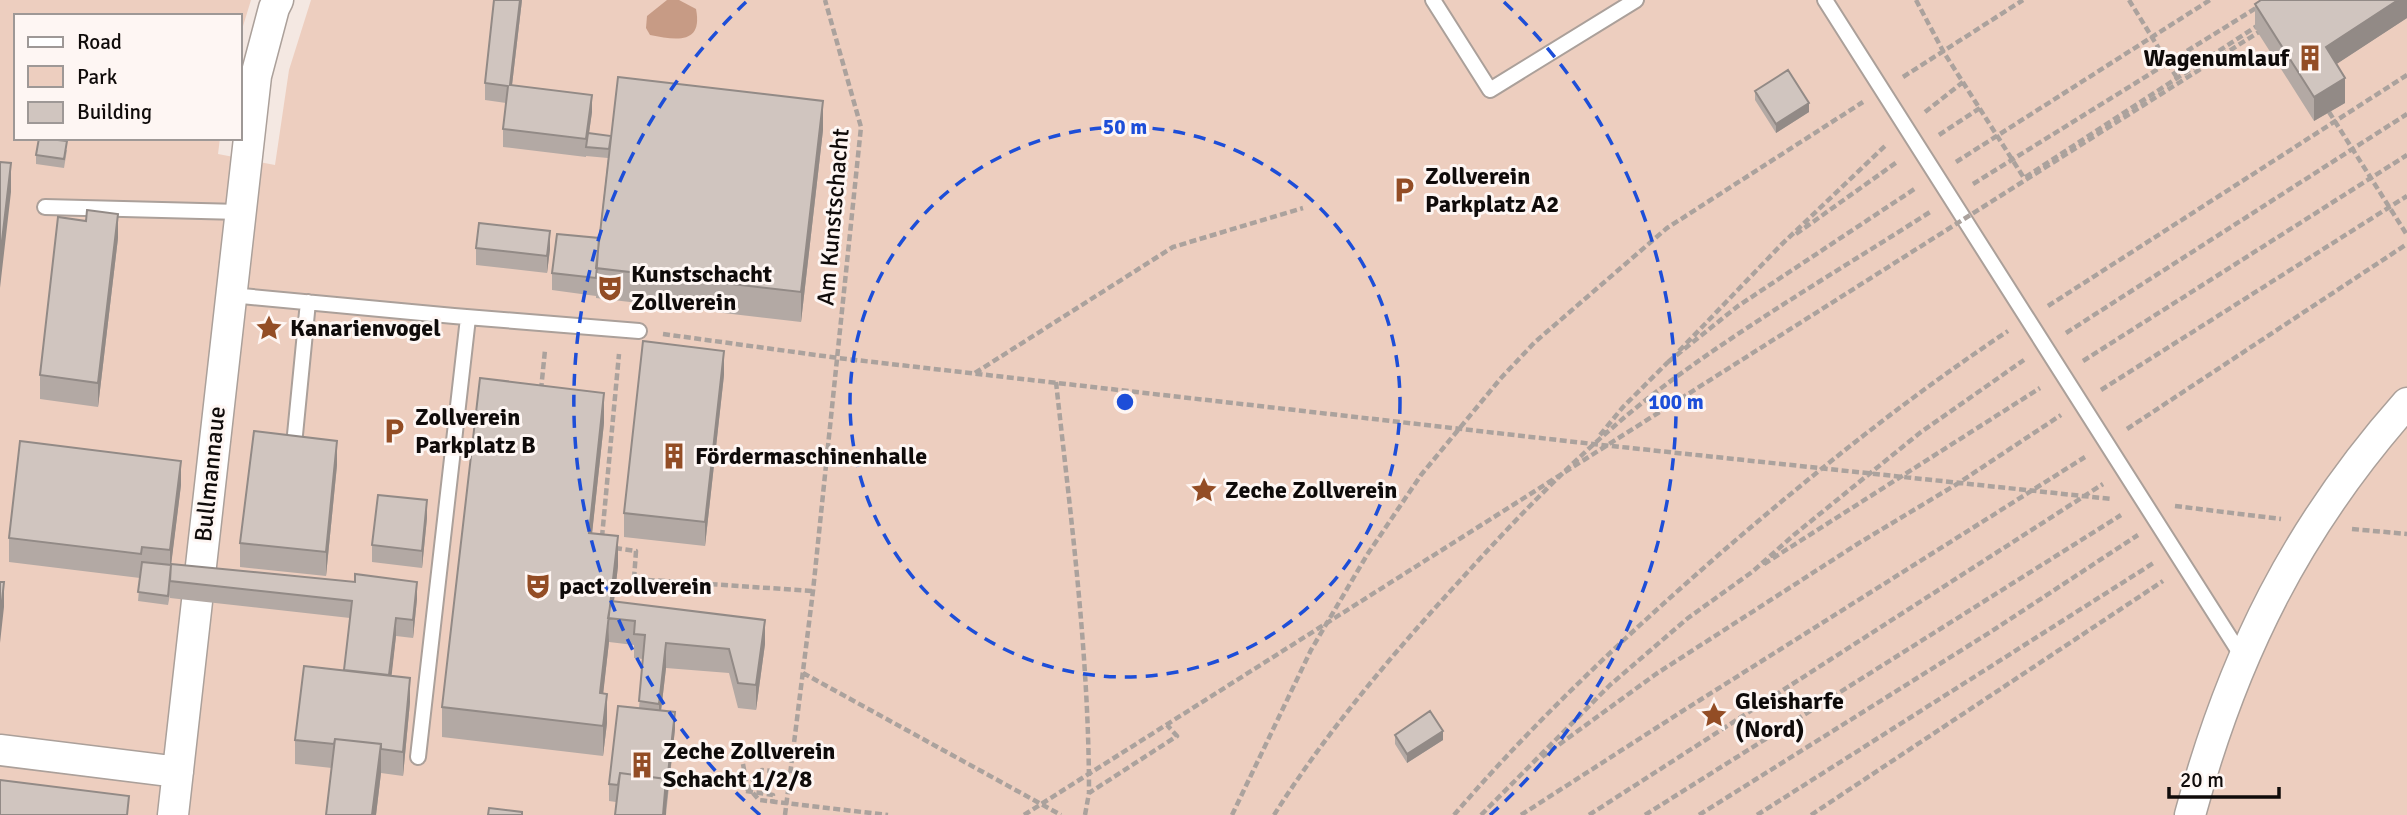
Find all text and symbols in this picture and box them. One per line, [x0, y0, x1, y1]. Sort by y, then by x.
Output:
legend [14, 14, 242, 140]
text: Road [77, 29, 122, 55]
place label: Wagenumlauf [2144, 43, 2290, 73]
building icon: Wagenumlauf [2295, 43, 2325, 73]
text: Park [77, 64, 118, 90]
text: Building [77, 99, 152, 125]
text: 50 m [1103, 114, 1147, 140]
street label: Am Kunstschacht [810, 127, 856, 307]
place label: Zollverein Parkplatz A2 [1425, 161, 1559, 219]
parking icon: Zollverein Parkplatz A2 [1389, 175, 1419, 205]
place label: Kunstschacht Zollverein [631, 259, 772, 317]
theatre icon: Kunstschacht Zollverein [595, 273, 625, 303]
place icon: Kanarienvogel [254, 313, 284, 343]
place label: Kanarienvogel [290, 313, 441, 343]
text: 100 m [1648, 389, 1704, 415]
centre of rings [1113, 390, 1137, 414]
place label: Zollverein Parkplatz B [415, 402, 536, 460]
street label: Bullmannaue [188, 405, 232, 543]
parking icon: Zollverein Parkplatz B [379, 416, 409, 446]
building icon: Fördermaschinenhalle [659, 441, 689, 471]
place label: Fördermaschinenhalle [695, 441, 927, 471]
place icon: Zeche Zollverein [1189, 475, 1219, 505]
place label: Zeche Zollverein [1225, 475, 1397, 505]
theatre icon: pact zollverein [523, 571, 553, 601]
place label: pact zollverein [559, 571, 712, 601]
place label: Gleisharfe (Nord) [1735, 686, 1844, 744]
place icon: Gleisharfe (Nord) [1699, 700, 1729, 730]
place label: Zeche Zollverein Schacht 1/2/8 [663, 736, 835, 794]
building icon: Zeche Zollverein Schacht 1/2/8 [627, 750, 657, 780]
scale bar [2169, 756, 2279, 800]
text: 20 m [2180, 767, 2224, 793]

